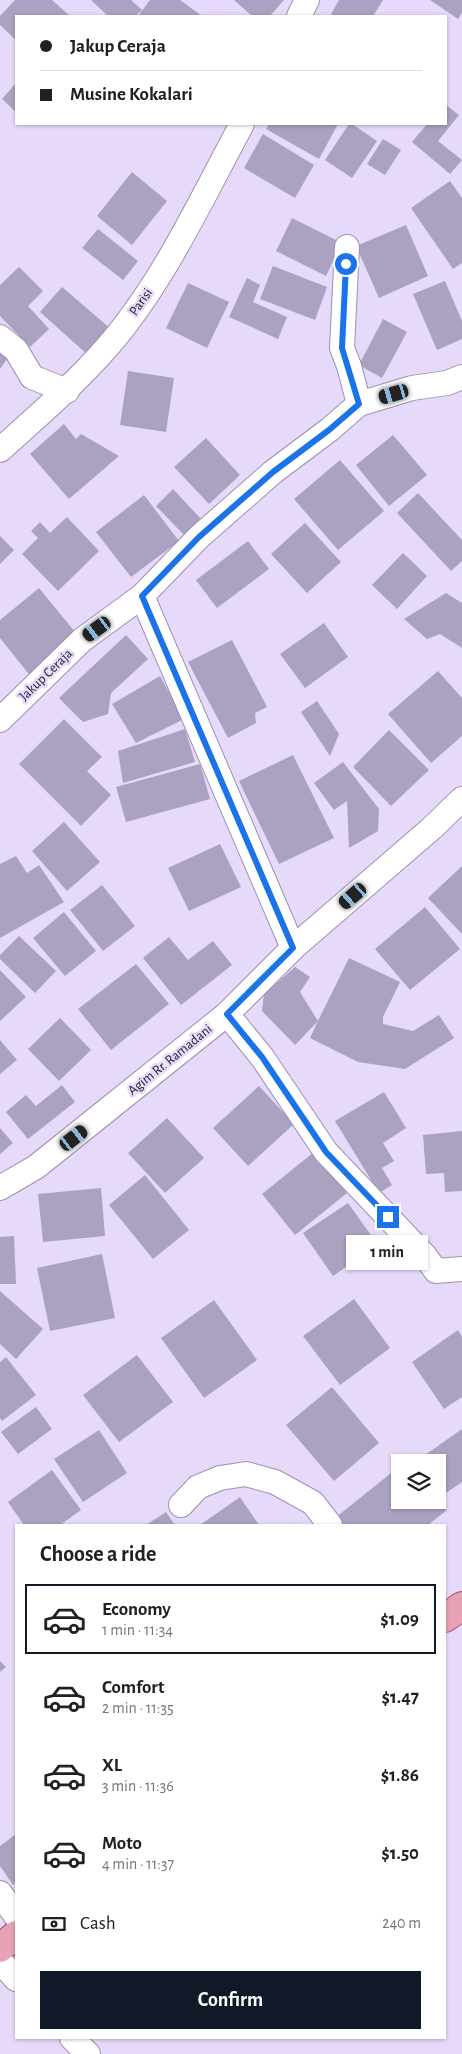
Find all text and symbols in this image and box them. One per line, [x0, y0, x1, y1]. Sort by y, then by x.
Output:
text: Jakup Ceraja [70, 37, 166, 56]
text: Musine Kokalari [70, 85, 193, 104]
route start [335, 253, 357, 275]
street label: Parisi [127, 286, 155, 318]
car [377, 383, 410, 405]
car [80, 614, 113, 644]
street label: Jakup Ceraja [17, 646, 76, 704]
car [336, 880, 369, 912]
street label: Agim Rr. Ramadani [125, 1022, 215, 1098]
car [57, 1123, 90, 1153]
route end [377, 1206, 399, 1228]
callout: 1 min [347, 1234, 429, 1270]
text: 1 min [370, 1244, 404, 1260]
map controls [391, 1454, 446, 1509]
button: layers [391, 1454, 446, 1509]
text: Choose a ride [40, 1543, 156, 1565]
icon: car [42, 1597, 87, 1642]
text: Economy [102, 1600, 171, 1619]
text: $1.09 [380, 1610, 419, 1629]
text: 1 min · 11:34 [102, 1622, 173, 1638]
icon: car [42, 1675, 87, 1720]
text: Comfort [102, 1678, 164, 1697]
text: $1.47 [381, 1688, 419, 1707]
text: 2 min · 11:35 [102, 1700, 174, 1716]
icon: car [42, 1753, 87, 1798]
text: XL [102, 1756, 122, 1775]
text: $1.86 [381, 1766, 419, 1785]
text: 3 min · 11:36 [102, 1778, 174, 1794]
icon: car [42, 1831, 87, 1876]
text: Moto [102, 1834, 142, 1853]
text: $1.50 [381, 1844, 419, 1863]
text: 4 min · 11:37 [102, 1856, 174, 1872]
icon: cash [40, 1910, 68, 1938]
text: Cash [80, 1914, 116, 1933]
text: 240 m [382, 1915, 421, 1931]
button: Confirm [40, 1971, 421, 2029]

